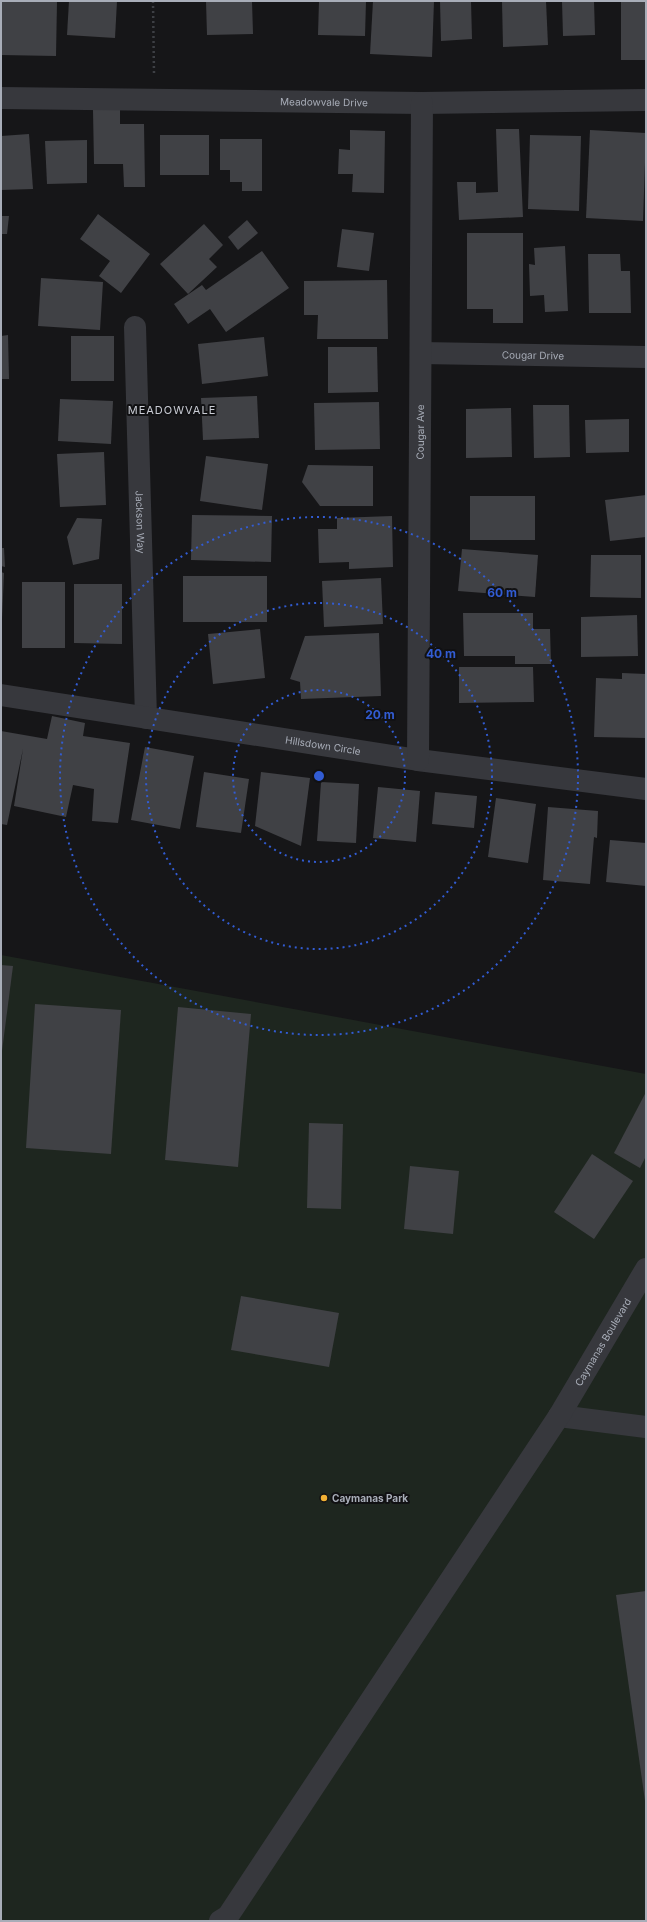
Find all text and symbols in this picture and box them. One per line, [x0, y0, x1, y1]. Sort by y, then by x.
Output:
street label: Meadowvale Drive [280, 95, 368, 108]
street label: Cougar Drive [502, 348, 564, 362]
district label: MEADOWVALE [128, 403, 216, 417]
street label: Cougar Ave [414, 404, 426, 460]
street label: Jackson Way [134, 490, 147, 554]
text: 60 m [487, 585, 517, 600]
text: 40 m [426, 646, 456, 661]
text: 20 m [365, 707, 395, 722]
street label: Hillsdown Circle [285, 733, 362, 757]
centre of rings [312, 769, 326, 783]
street label: Caymanas Boulevard [572, 1296, 633, 1388]
place label: Caymanas Park [332, 1492, 408, 1505]
marker: Caymanas Park [319, 1493, 329, 1503]

